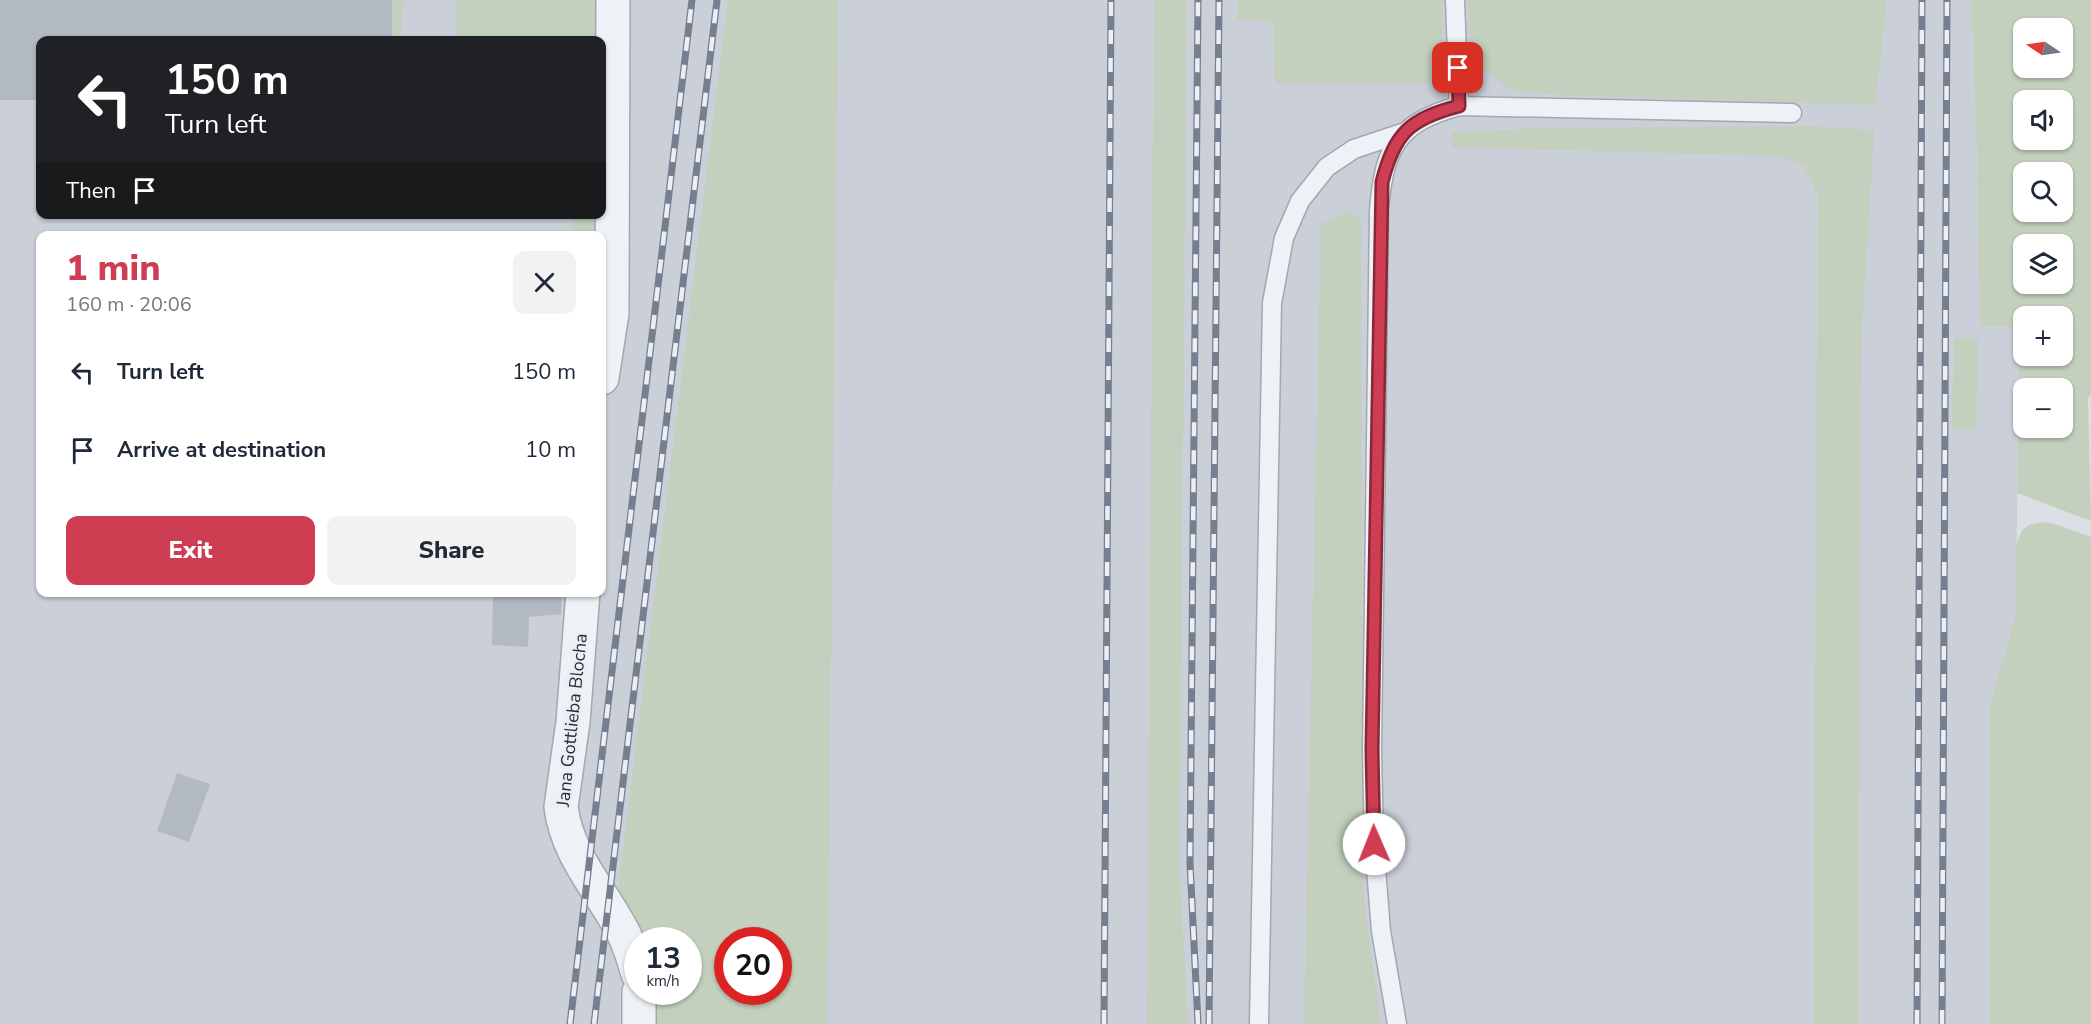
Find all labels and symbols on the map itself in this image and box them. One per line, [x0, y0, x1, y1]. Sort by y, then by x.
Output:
north arrow [2013, 18, 2073, 78]
pin [1432, 42, 1483, 93]
street label: Jana Gottlieba Blocha [551, 632, 593, 809]
position arrow [1342, 812, 1406, 876]
speed limit sign: 20 [714, 927, 792, 1005]

